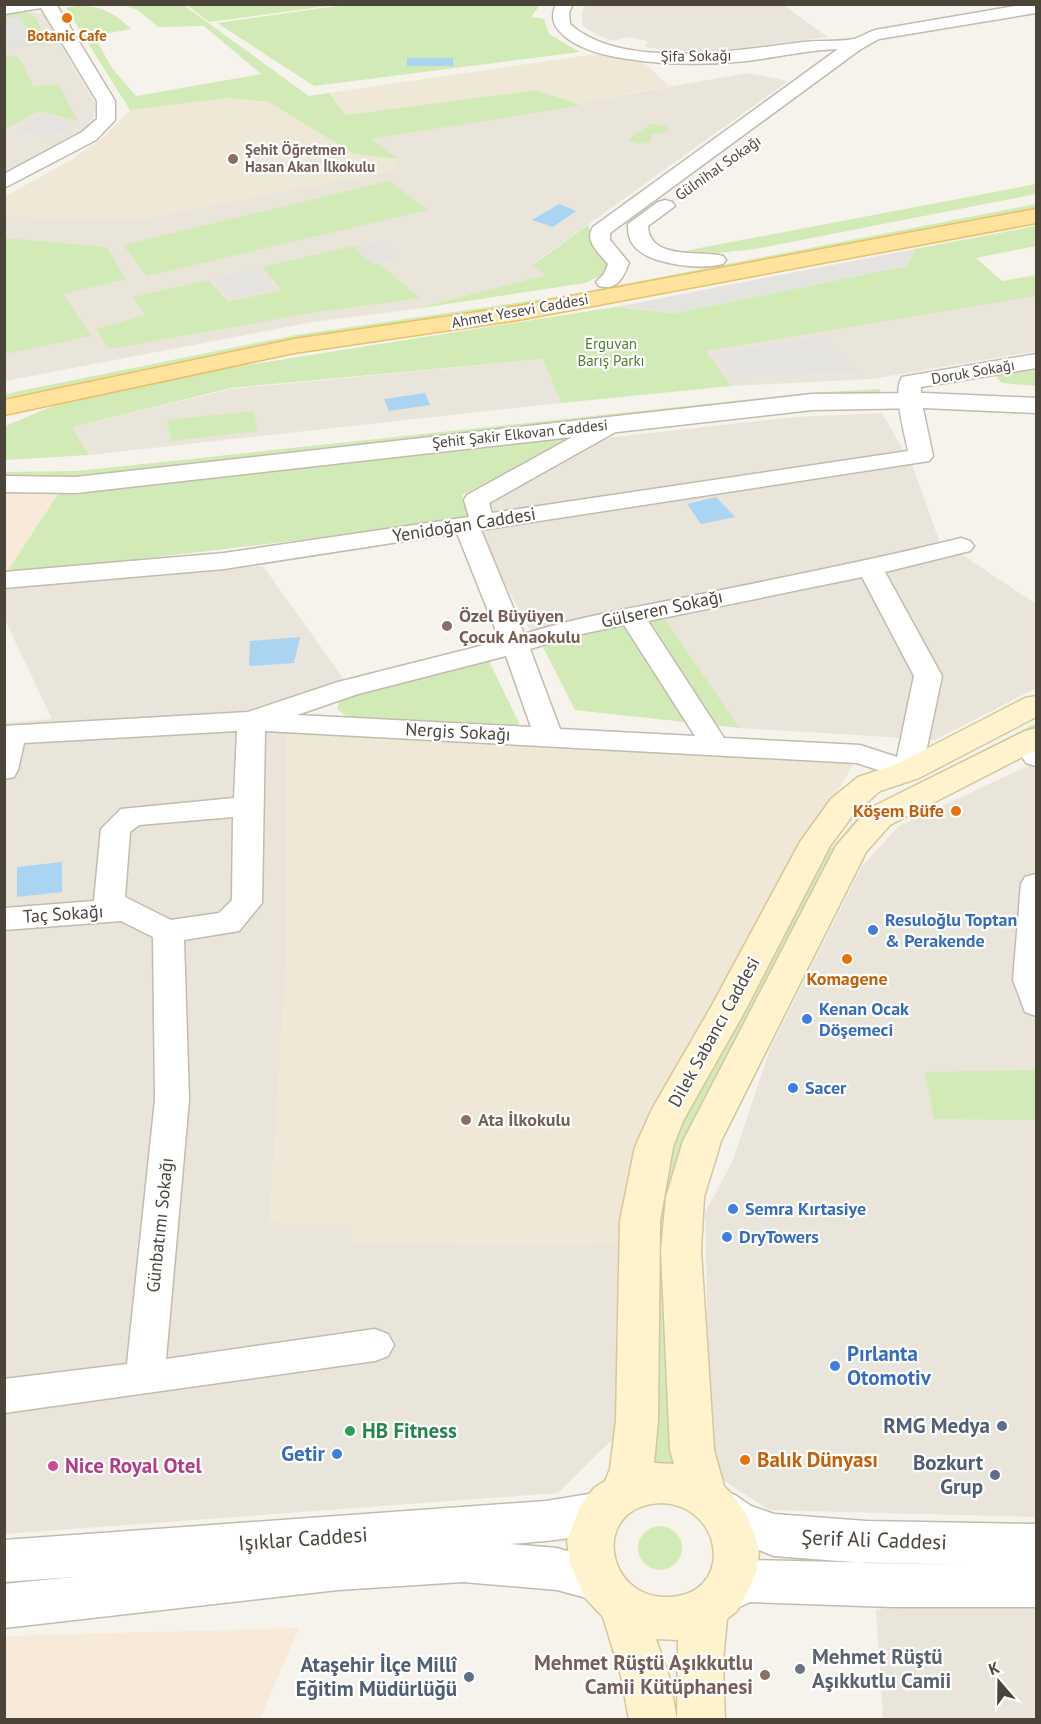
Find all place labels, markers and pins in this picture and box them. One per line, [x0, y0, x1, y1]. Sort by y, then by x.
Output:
marker: Botanic Cafe [60, 11, 74, 25]
place label: Botanic Cafe [27, 26, 107, 45]
place label: Şehit Öğretmen Hasan Akan İlkokulu [245, 140, 375, 176]
marker: Şehit Öğretmen Hasan Akan İlkokulu [226, 152, 240, 166]
place label: Özel Büyüyen Çocuk Anaokulu [459, 604, 580, 648]
marker: Özel Büyüyen Çocuk Anaokulu [440, 619, 454, 633]
place label: Köşem Büfe [853, 799, 944, 822]
marker: Köşem Büfe [949, 804, 963, 818]
place label: Resuloğlu Toptan & Perakende [885, 908, 1017, 952]
marker: Resuloğlu Toptan & Perakende [866, 923, 880, 937]
marker: Komagene [840, 952, 854, 966]
place label: Komagene [806, 967, 888, 990]
place label: Kenan Ocak Döşemeci [819, 997, 909, 1041]
marker: Kenan Ocak Döşemeci [800, 1012, 814, 1026]
place label: Sacer [805, 1076, 847, 1099]
marker: Sacer [786, 1081, 800, 1095]
place label: Ata İlkokulu [478, 1108, 570, 1131]
marker: Ata İlkokulu [459, 1113, 473, 1127]
place label: Semra Kırtasiye [745, 1197, 866, 1220]
marker: Semra Kırtasiye [726, 1202, 740, 1216]
place label: DryTowers [739, 1225, 819, 1248]
marker: DryTowers [720, 1230, 734, 1244]
place label: Pırlanta Otomotiv [847, 1340, 932, 1391]
marker: Pırlanta Otomotiv [828, 1359, 842, 1373]
place label: RMG Medya [883, 1412, 990, 1439]
place label: HB Fitness [362, 1417, 457, 1444]
marker: RMG Medya [995, 1419, 1009, 1433]
marker: HB Fitness [343, 1424, 357, 1438]
place label: Getir [281, 1440, 326, 1467]
place label: Balık Dünyası [757, 1446, 878, 1473]
marker: Getir [330, 1447, 344, 1461]
place label: Bozkurt Grup [913, 1449, 984, 1500]
place label: Nice Royal Otel [65, 1452, 202, 1479]
marker: Balık Dünyası [738, 1453, 752, 1467]
marker: Nice Royal Otel [46, 1459, 60, 1473]
marker: Bozkurt Grup [988, 1468, 1002, 1482]
place label: Mehmet Rüştü Aşıkkutlu Camii [812, 1643, 951, 1694]
place label: Mehmet Rüştü Aşıkkutlu Camii Kütüphanesi [534, 1649, 753, 1700]
place label: Ataşehir İlçe Millî Eğitim Müdürlüğü [296, 1651, 458, 1702]
marker: Mehmet Rüştü Aşıkkutlu Camii [793, 1662, 807, 1676]
marker: Mehmet Rüştü Aşıkkutlu Camii Kütüphanesi [758, 1668, 772, 1682]
marker: Ataşehir İlçe Millî Eğitim Müdürlüğü [462, 1670, 476, 1684]

